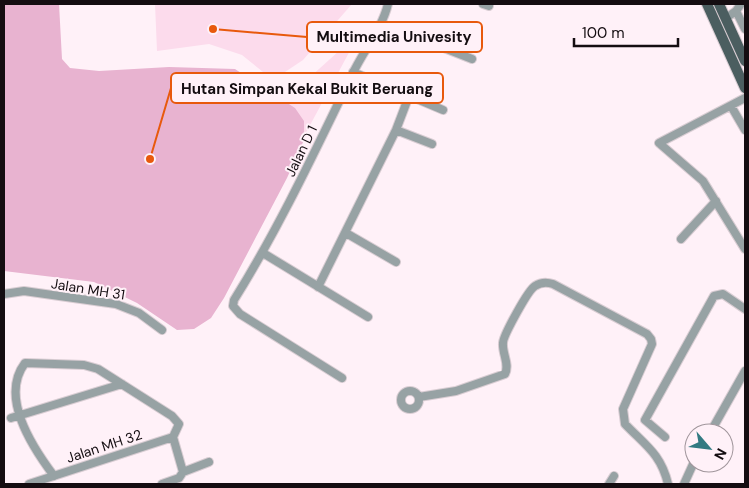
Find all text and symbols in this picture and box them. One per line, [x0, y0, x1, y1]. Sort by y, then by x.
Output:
scale bar [574, 15, 678, 47]
callout: Multimedia Univesity [307, 22, 482, 52]
text: 100 m [582, 23, 625, 43]
text: Multimedia Univesity [317, 27, 471, 47]
callout: Hutan Simpan Kekal Bukit Beruang [171, 73, 443, 103]
text: Hutan Simpan Kekal Bukit Beruang [181, 79, 433, 99]
street label: Jalan D 1 [281, 122, 321, 180]
street label: Jalan MH 31 [50, 274, 126, 304]
north arrow [684, 423, 734, 473]
street label: Jalan MH 32 [64, 425, 144, 467]
text: N [710, 445, 731, 463]

